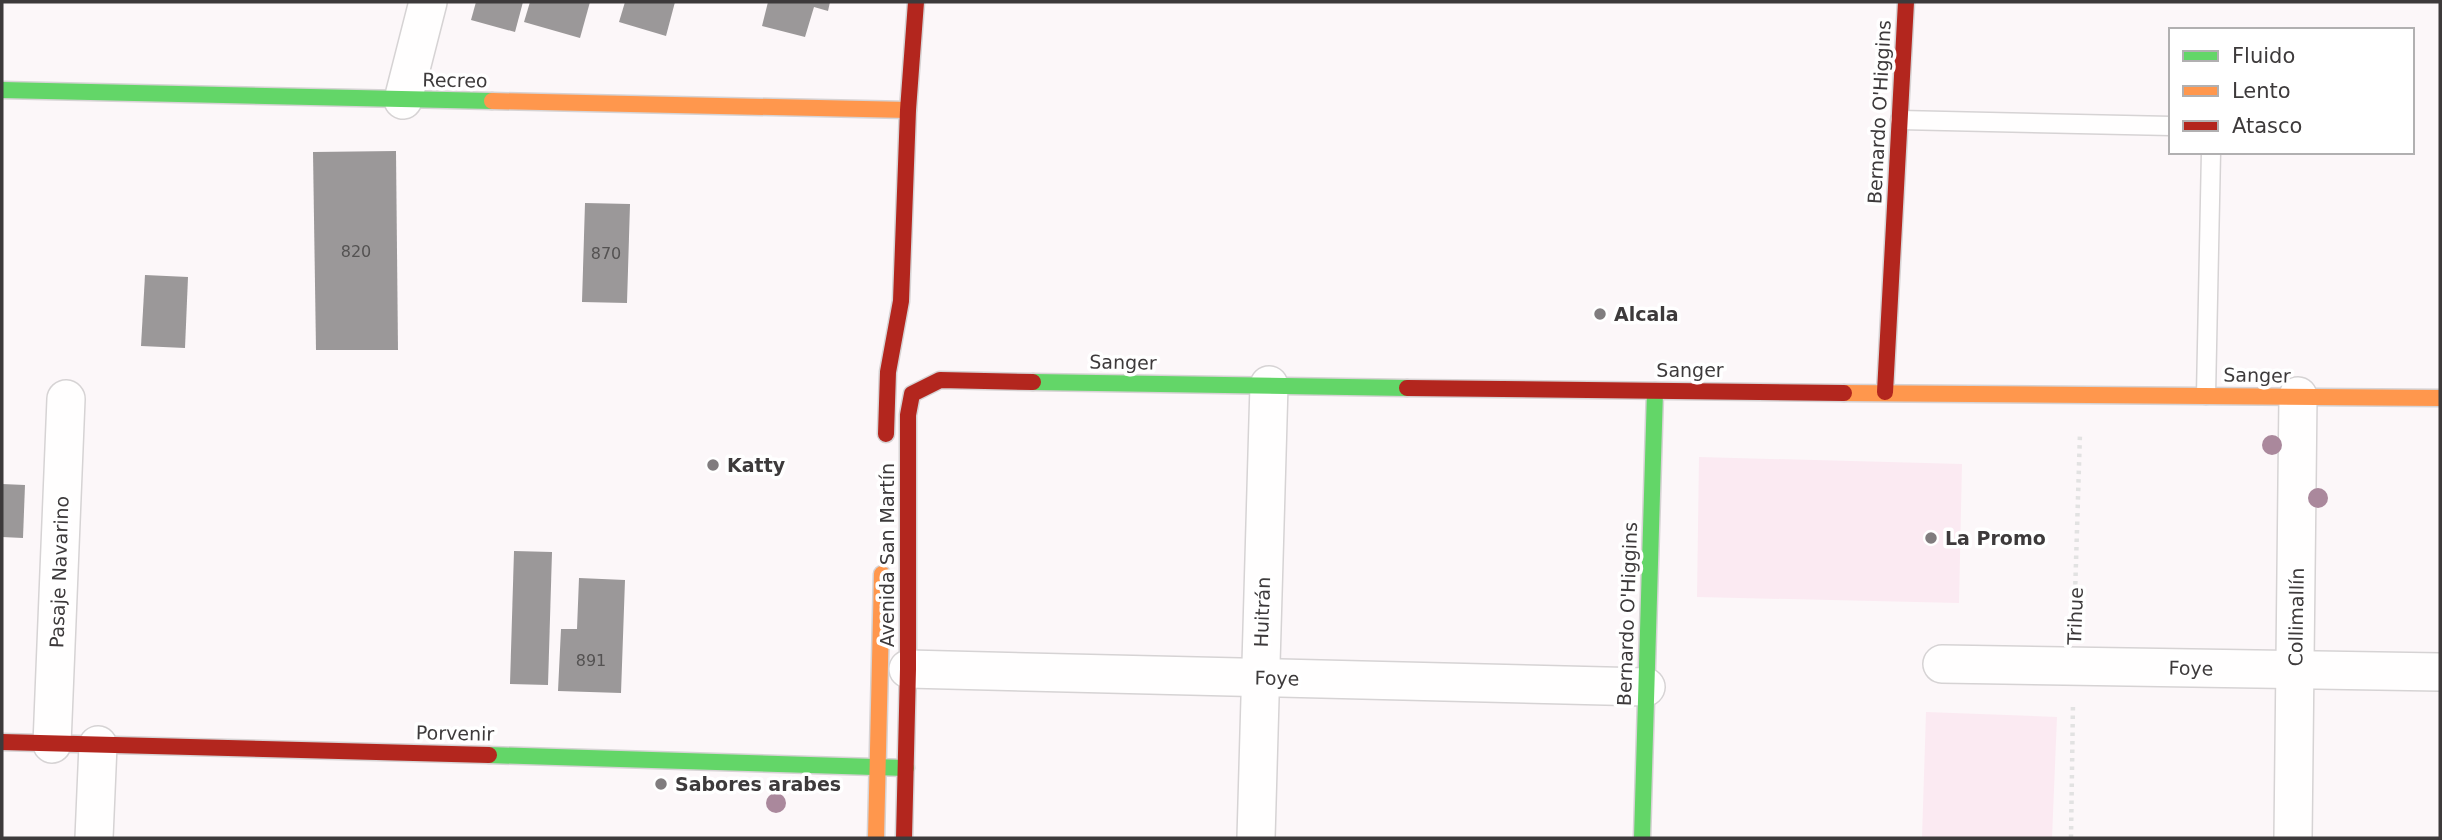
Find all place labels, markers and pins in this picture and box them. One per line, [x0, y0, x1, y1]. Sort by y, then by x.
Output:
place label: Alcala [1614, 303, 1679, 325]
marker: Alcala [1592, 306, 1608, 322]
place label: Katty [727, 454, 786, 476]
marker: Katty [705, 457, 721, 473]
place label: La Promo [1945, 527, 2046, 549]
marker: La Promo [1923, 530, 1939, 546]
place label: Sabores arabes [675, 773, 841, 795]
marker: Sabores arabes [653, 776, 669, 792]

